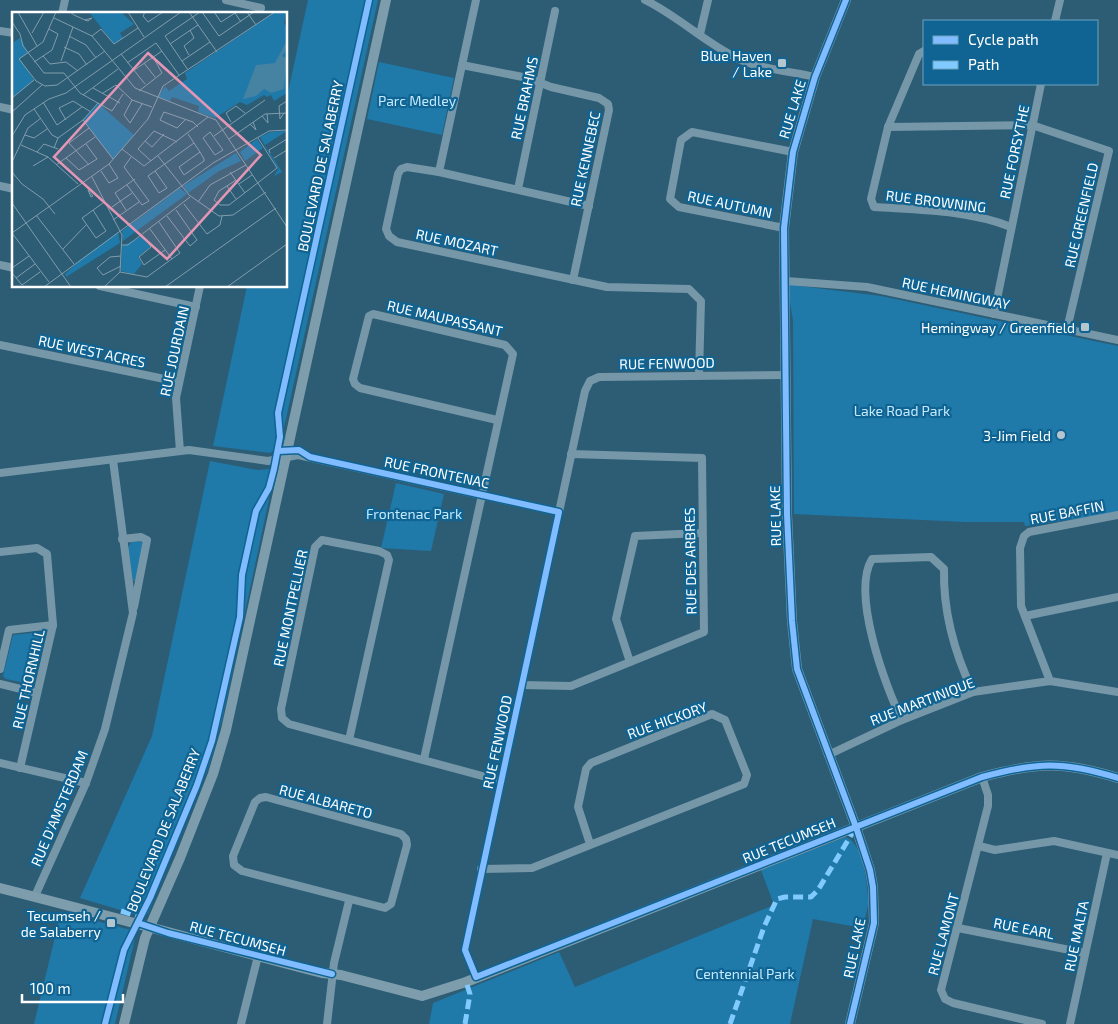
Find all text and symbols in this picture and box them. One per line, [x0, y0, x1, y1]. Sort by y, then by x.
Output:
inset map [12, 12, 288, 288]
legend [923, 20, 1098, 85]
text: Cycle path [968, 30, 1039, 48]
place label: Blue Haven / Lake [701, 47, 772, 80]
street label: RUE BRAHMS [507, 55, 541, 141]
text: Path [968, 55, 999, 73]
marker: Blue Haven / Lake [776, 57, 788, 69]
street label: RUE LAKE [775, 77, 809, 141]
street label: BOULEVARD DE SALABERRY [294, 79, 346, 253]
park label: Parc Medley [378, 92, 457, 109]
street label: RUE FORSYTHE [996, 103, 1032, 200]
street label: RUE KENNEBEC [567, 110, 603, 208]
street label: RUE GREENFIELD [1061, 161, 1101, 269]
street label: RUE BROWNING [885, 186, 987, 216]
street label: RUE AUTUMN [686, 187, 774, 221]
street label: RUE MOZART [414, 225, 500, 259]
street label: RUE HEMINGWAY [901, 273, 1011, 313]
street label: RUE MAUPASSANT [386, 296, 504, 340]
street label: RUE JOURDAIN [156, 304, 192, 398]
place label: Hemingway / Greenfield [921, 319, 1075, 336]
marker: Hemingway / Greenfield [1079, 321, 1091, 333]
street label: RUE WEST ACRES [37, 331, 147, 371]
street label: RUE FENWOOD [619, 354, 715, 372]
park label: Lake Road Park [854, 402, 950, 419]
place label: 3-Jim Field [983, 427, 1051, 444]
marker: 3-Jim Field [1055, 429, 1067, 441]
street label: RUE FRONTENAC [383, 453, 491, 491]
street label: RUE LAKE [766, 485, 784, 547]
street label: RUE BAFFIN [1029, 497, 1105, 527]
park label: Frontenac Park [366, 505, 462, 522]
street label: RUE DES ARBRES [681, 507, 699, 615]
street label: RUE MONTPELLIER [269, 548, 311, 668]
street label: RUE THORNHILL [8, 628, 48, 730]
street label: RUE MARTINIQUE [867, 673, 977, 729]
street label: RUE FENWOOD [479, 694, 515, 790]
street label: RUE HICKORY [625, 698, 709, 742]
street label: BOULEVARD DE SALABERRY [122, 746, 204, 914]
street label: RUE D'AMSTERDAM [27, 747, 91, 869]
street label: RUE ALBARETO [278, 780, 374, 822]
street label: RUE TECUMSEH [740, 814, 838, 866]
street label: RUE LAMONT [924, 891, 962, 977]
street label: RUE MALTA [1060, 899, 1092, 973]
place label: Tecumseh / de Salaberry [21, 907, 102, 940]
street label: RUE EARL [992, 914, 1056, 942]
street label: RUE LAKE [839, 916, 869, 980]
marker: Tecumseh / de Salaberry [105, 917, 117, 929]
street label: RUE TECUMSEH [188, 917, 288, 959]
park label: Centennial Park [695, 965, 795, 982]
scale bar [22, 972, 124, 1004]
text: 100 m [30, 979, 71, 997]

